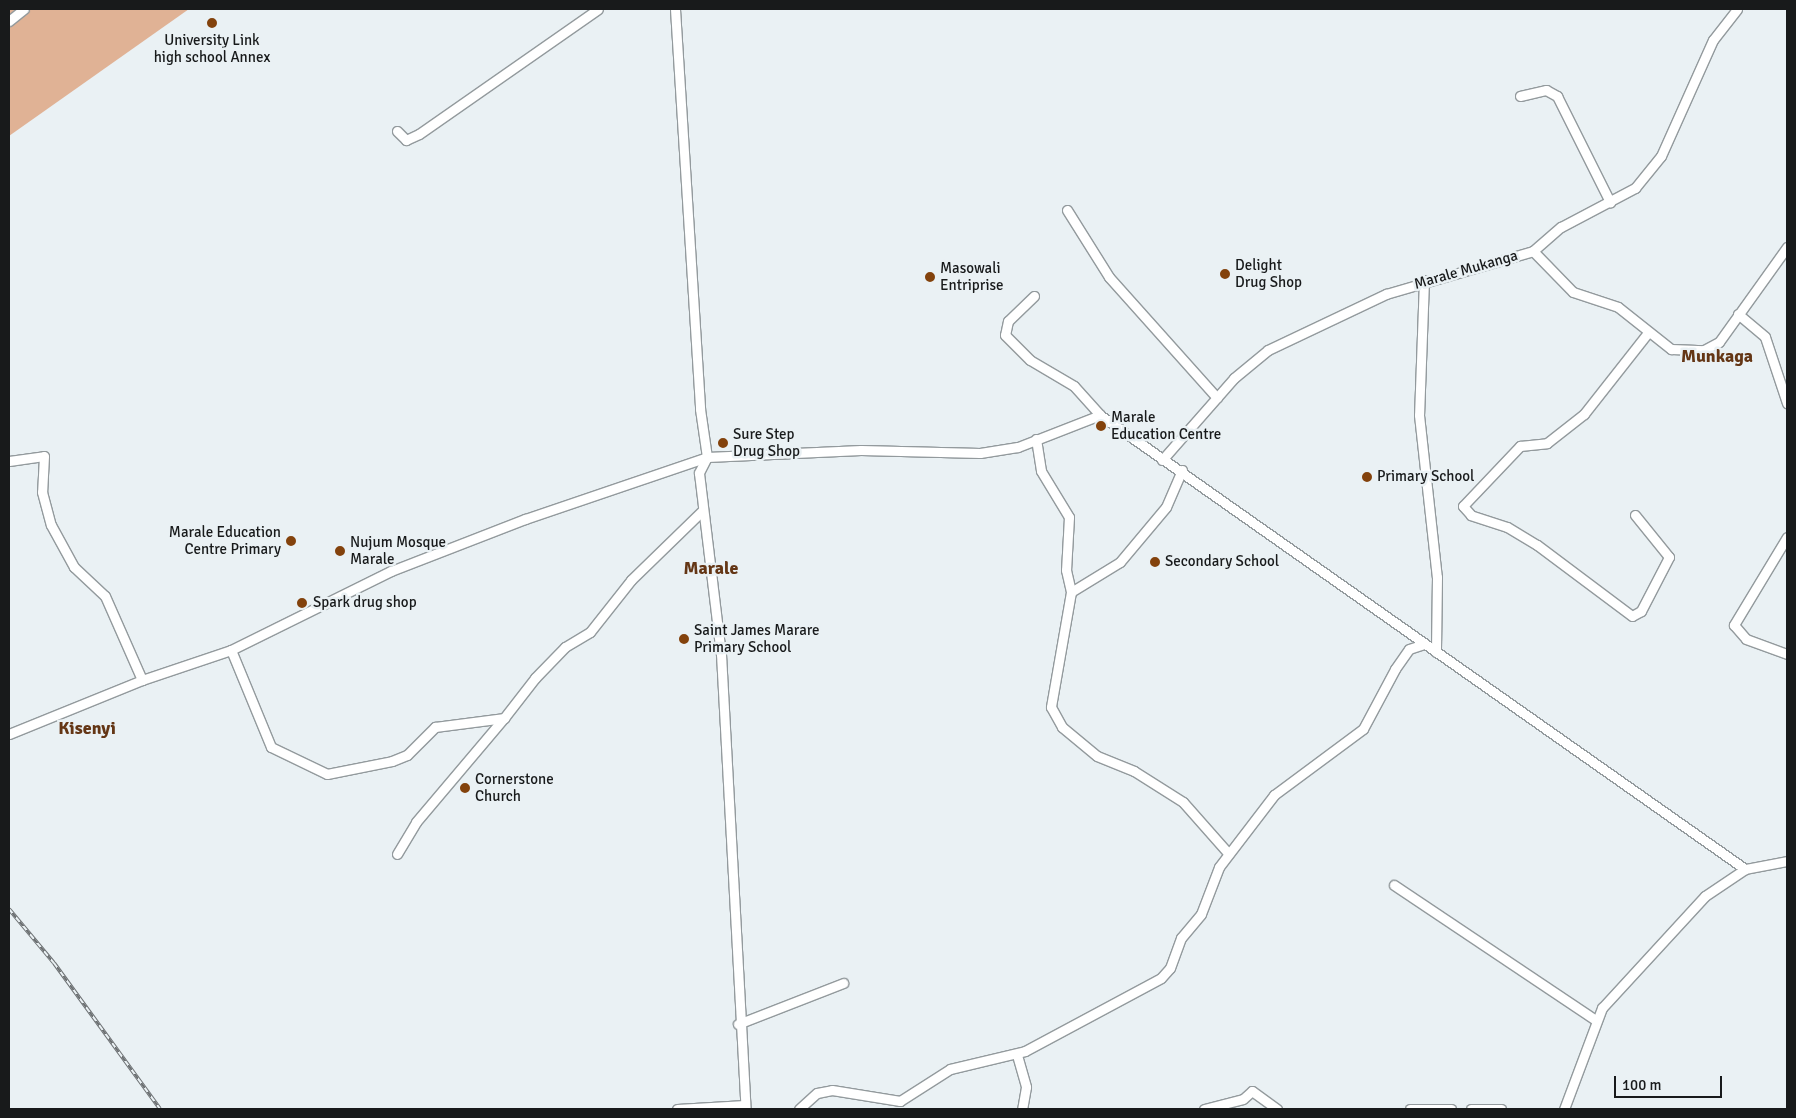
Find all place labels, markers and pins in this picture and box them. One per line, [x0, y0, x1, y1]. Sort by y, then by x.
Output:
marker: University Link high school Annex [206, 17, 218, 29]
place label: University Link high school Annex [154, 31, 270, 66]
place label: Delight Drug Shop [1235, 256, 1302, 291]
place label: Masowali Entriprise [940, 259, 1004, 294]
marker: Delight Drug Shop [1219, 268, 1231, 280]
marker: Masowali Entriprise [924, 271, 936, 283]
place label: Marale Education Centre [1111, 408, 1221, 443]
marker: Marale Education Centre [1095, 420, 1107, 432]
place label: Sure Step Drug Shop [733, 425, 800, 460]
marker: Sure Step Drug Shop [717, 437, 729, 449]
place label: Primary School [1377, 468, 1474, 486]
marker: Primary School [1361, 471, 1373, 483]
place label: Marale Education Centre Primary [169, 523, 281, 558]
place label: Nujum Mosque Marale [350, 533, 446, 568]
marker: Marale Education Centre Primary [285, 535, 297, 547]
marker: Nujum Mosque Marale [334, 545, 346, 557]
place label: Secondary School [1165, 553, 1279, 571]
marker: Secondary School [1149, 556, 1161, 568]
place label: Spark drug shop [313, 594, 417, 612]
marker: Spark drug shop [295, 596, 309, 610]
place label: Saint James Marare Primary School [694, 621, 819, 656]
marker: Saint James Marare Primary School [678, 633, 690, 645]
place label: Cornerstone Church [475, 770, 554, 805]
marker: Cornerstone Church [459, 782, 471, 794]

